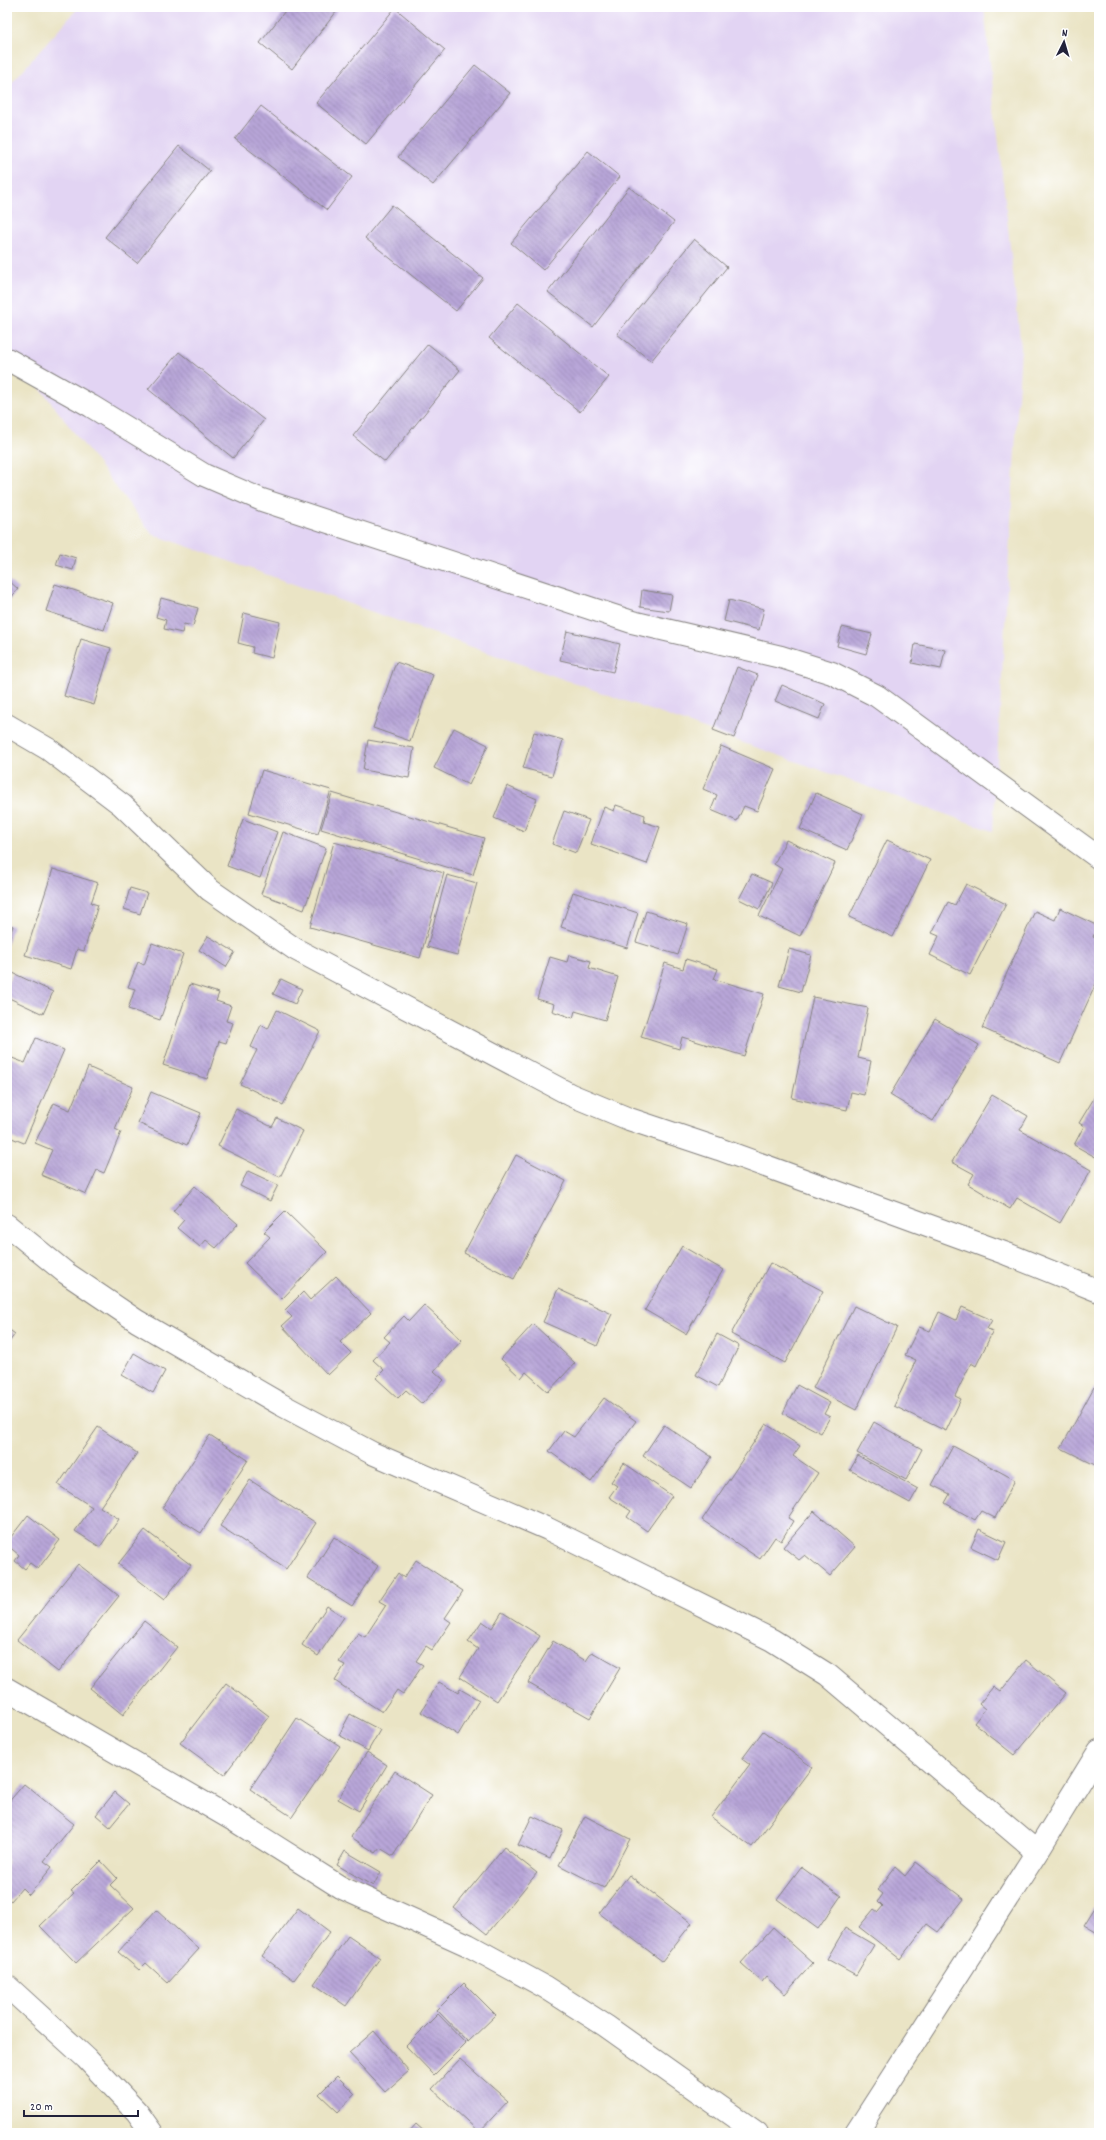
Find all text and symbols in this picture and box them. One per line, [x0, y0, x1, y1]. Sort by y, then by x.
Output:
north arrow [1044, 22, 1084, 62]
text: N [1061, 26, 1069, 42]
scale bar [24, 2092, 138, 2118]
text: 20 m [30, 2099, 53, 2116]

